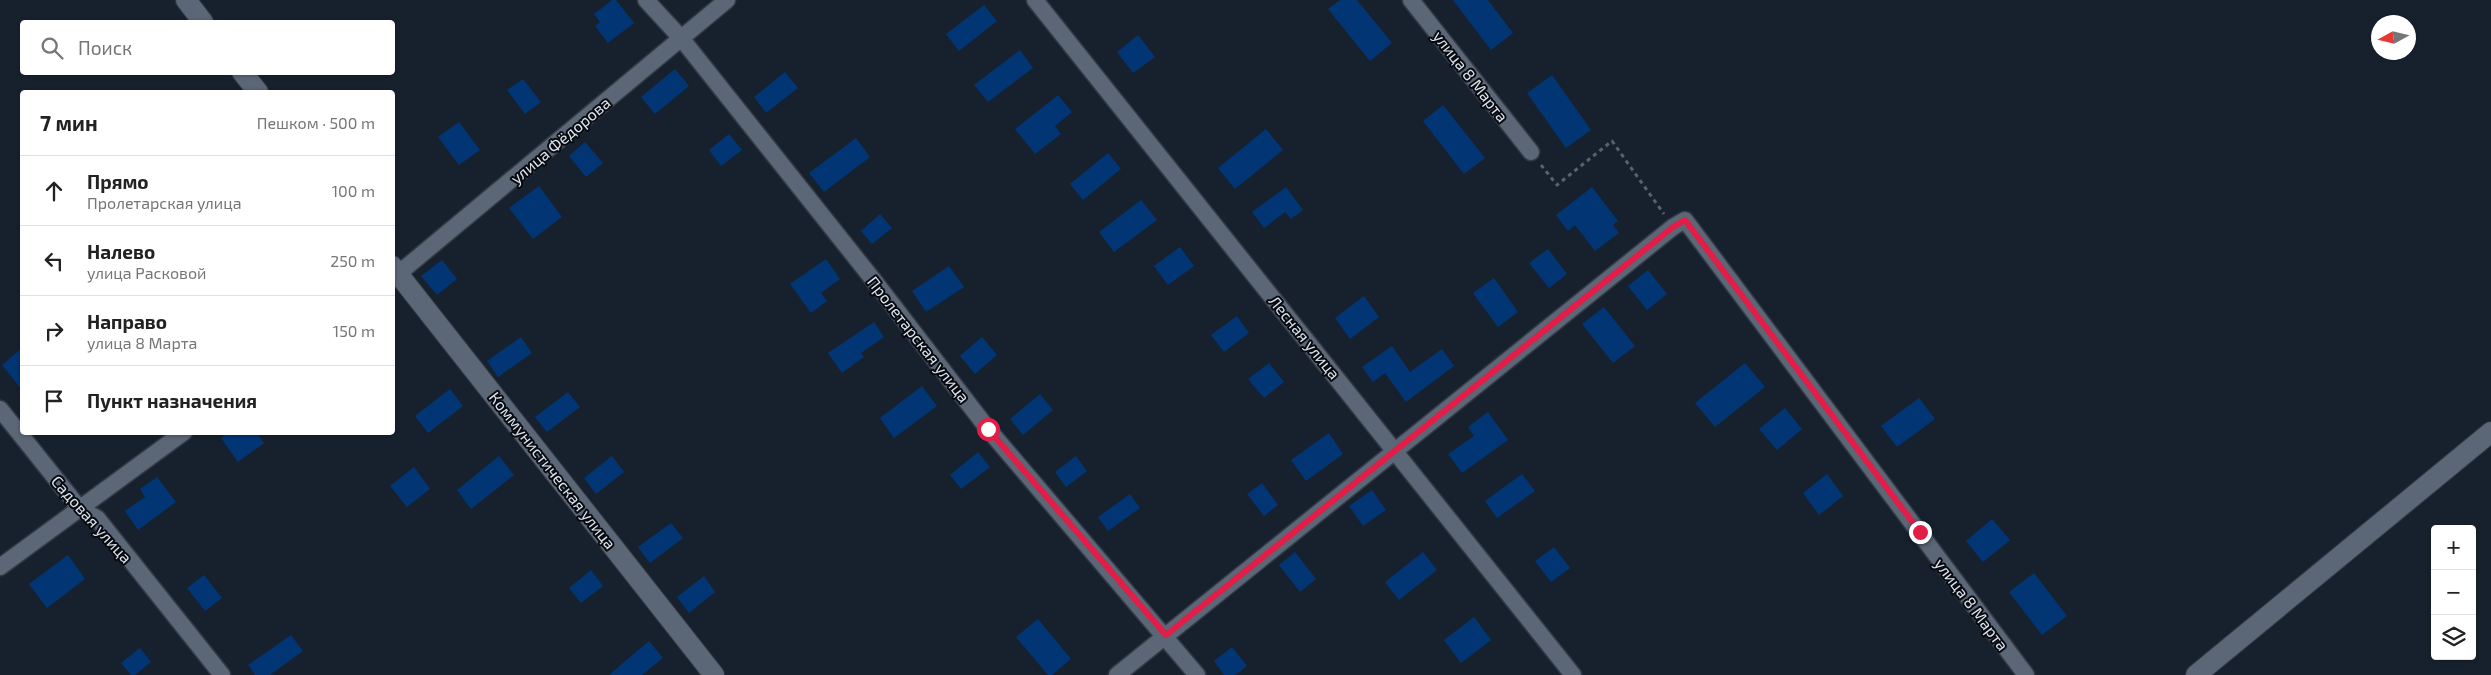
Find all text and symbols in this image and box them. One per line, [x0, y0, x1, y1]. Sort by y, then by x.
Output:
north arrow [2371, 15, 2416, 60]
search box [20, 20, 395, 75]
street label: улица 8 Марта [1429, 27, 1512, 126]
icon: search [38, 34, 66, 62]
text: Поиск [78, 36, 132, 59]
street label: улица Фёдорова [506, 93, 614, 188]
text: 7 мин [40, 110, 98, 135]
text: Пешком · 500 m [257, 113, 375, 132]
text: Прямо [87, 170, 149, 193]
icon: ahead [40, 177, 68, 205]
text: 100 m [332, 181, 375, 200]
text: Пролетарская улица [87, 193, 242, 212]
text: Налево [87, 240, 155, 263]
icon: left [40, 247, 68, 275]
text: 250 m [330, 251, 375, 270]
text: улица Расковой [87, 263, 206, 282]
street label: Пролетарская улица [863, 272, 974, 406]
street label: Лесная улица [1265, 291, 1344, 383]
text: Направо [87, 310, 167, 333]
icon: right [40, 317, 68, 345]
text: 150 m [333, 321, 375, 340]
text: улица 8 Марта [87, 333, 197, 352]
icon: arrive [40, 387, 68, 415]
street label: Коммунистическая улица [485, 388, 620, 553]
text: Пункт назначения [87, 389, 257, 412]
route start [977, 418, 1000, 441]
street label: Садовая улица [47, 471, 136, 567]
route end [1909, 521, 1932, 544]
map controls [2431, 525, 2476, 660]
button: + [2431, 525, 2476, 570]
street label: улица 8 Марта [1930, 554, 2013, 654]
button: − [2431, 570, 2476, 615]
button: layers [2431, 615, 2476, 660]

